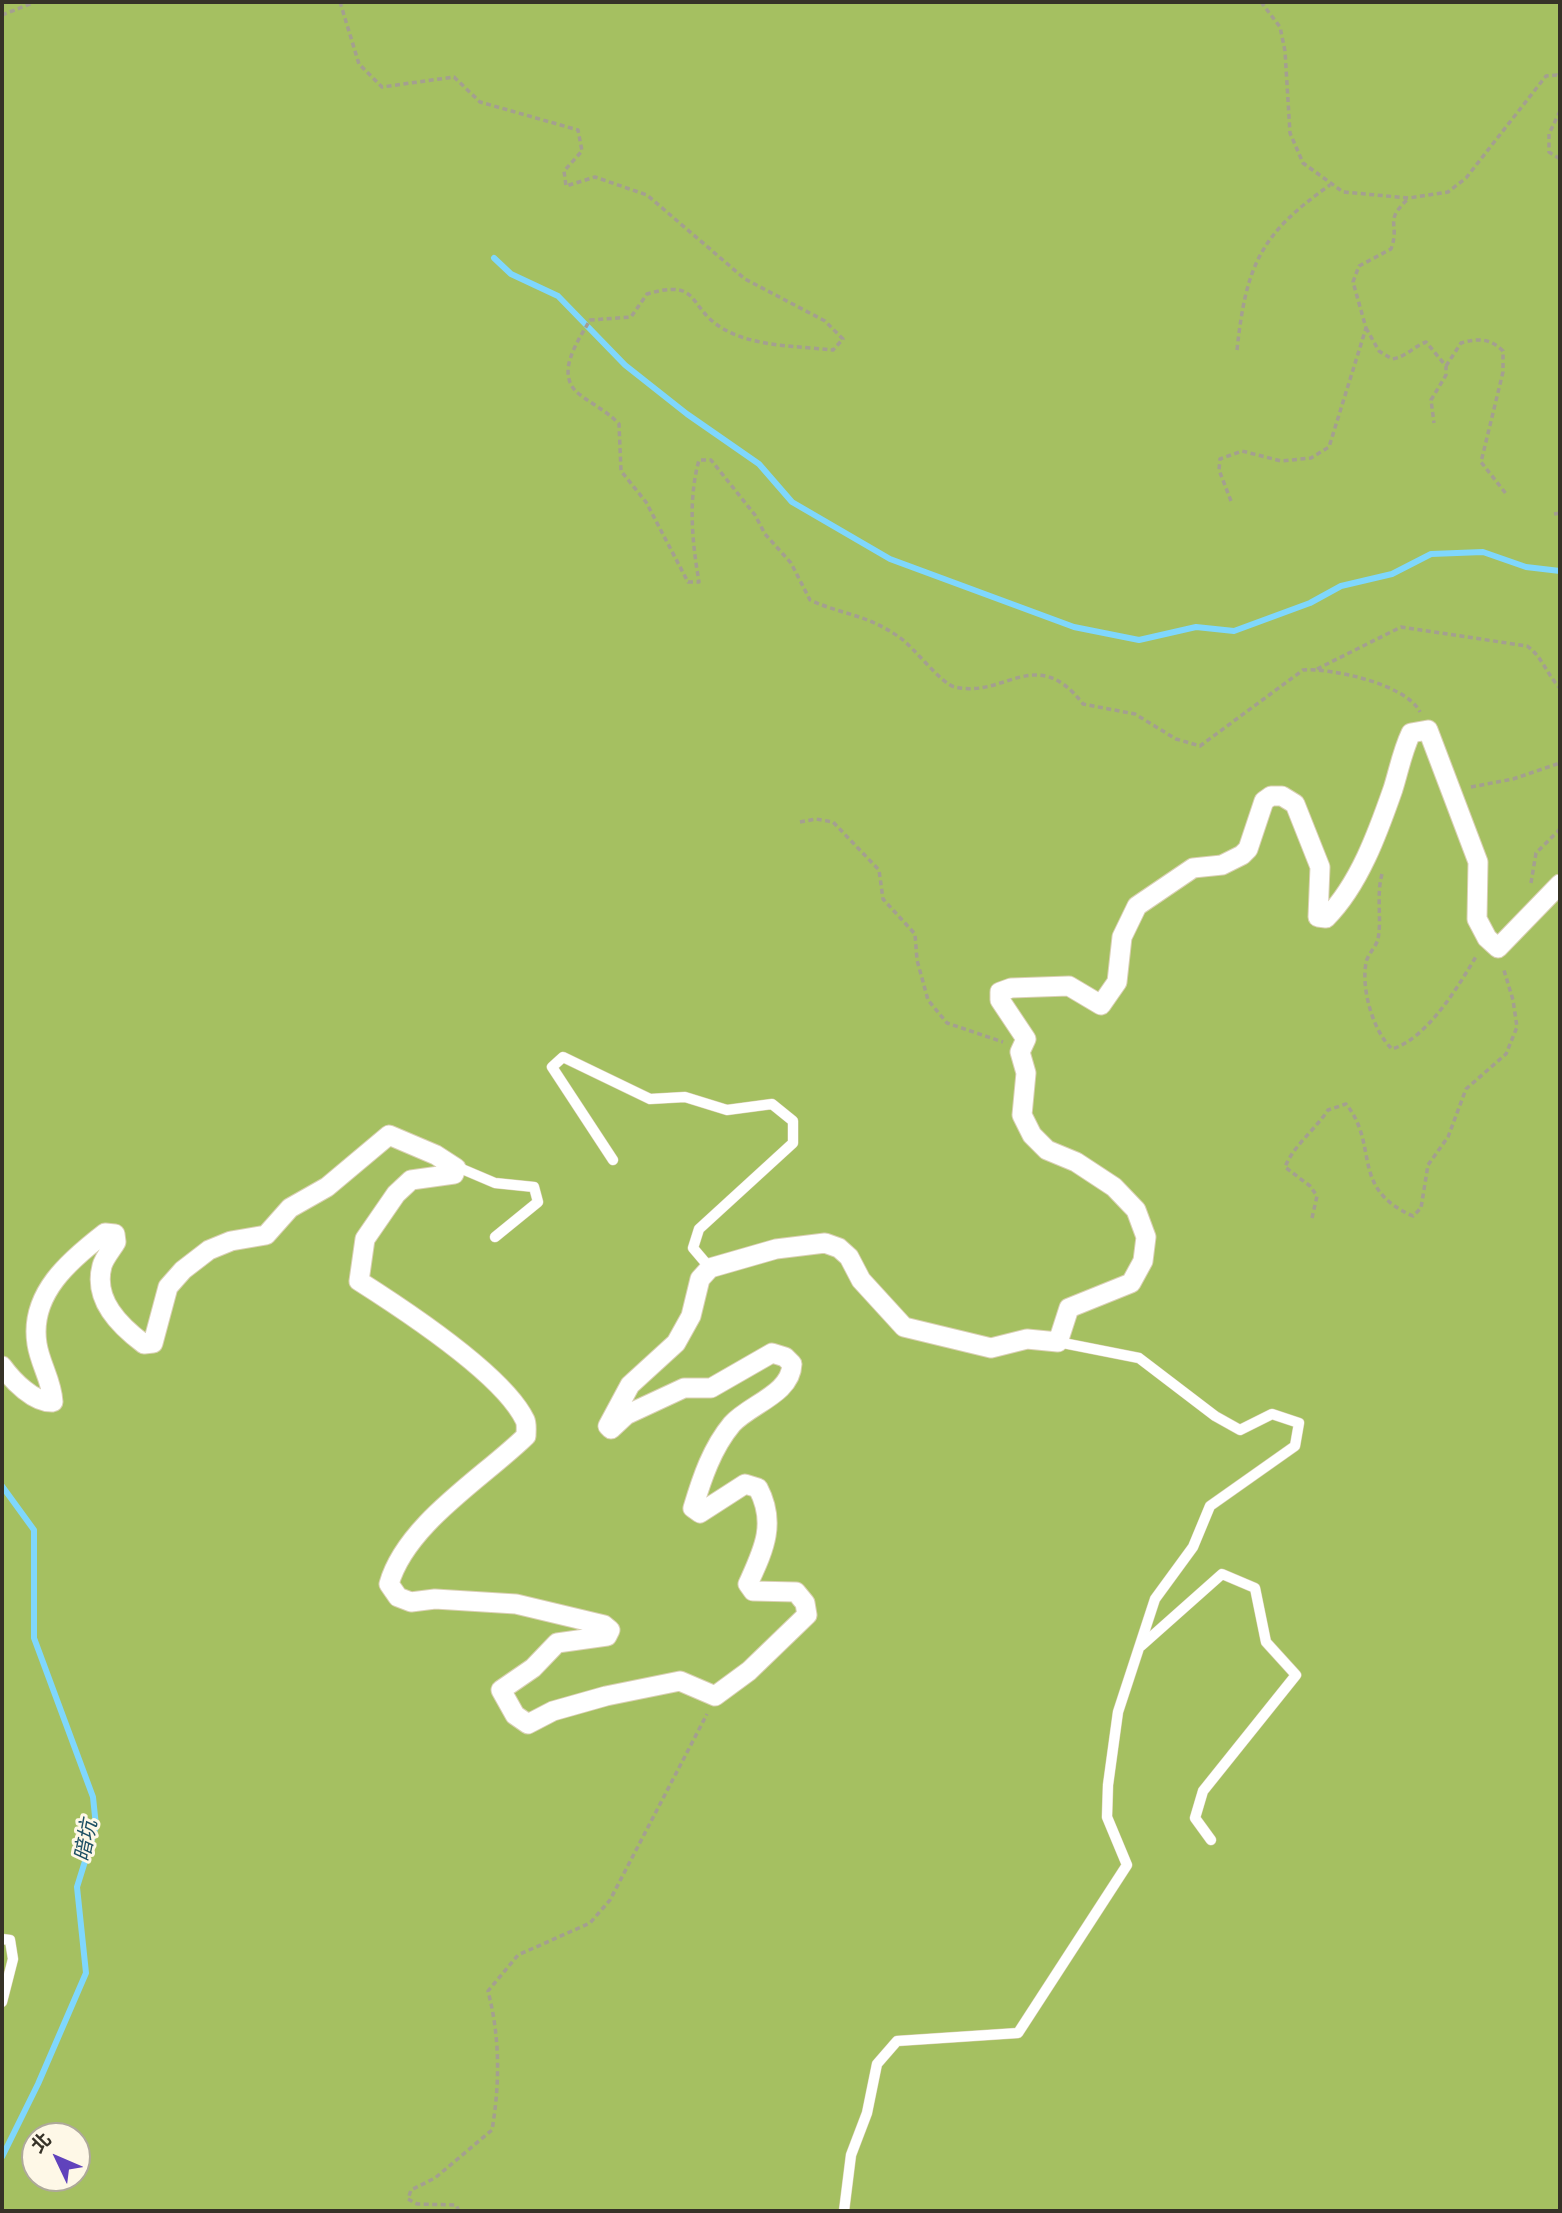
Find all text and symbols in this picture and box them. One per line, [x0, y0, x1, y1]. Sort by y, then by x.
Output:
water label: 暗坑 [72, 1818, 104, 1864]
north arrow [21, 2122, 91, 2192]
text: 北 [26, 2127, 58, 2160]

